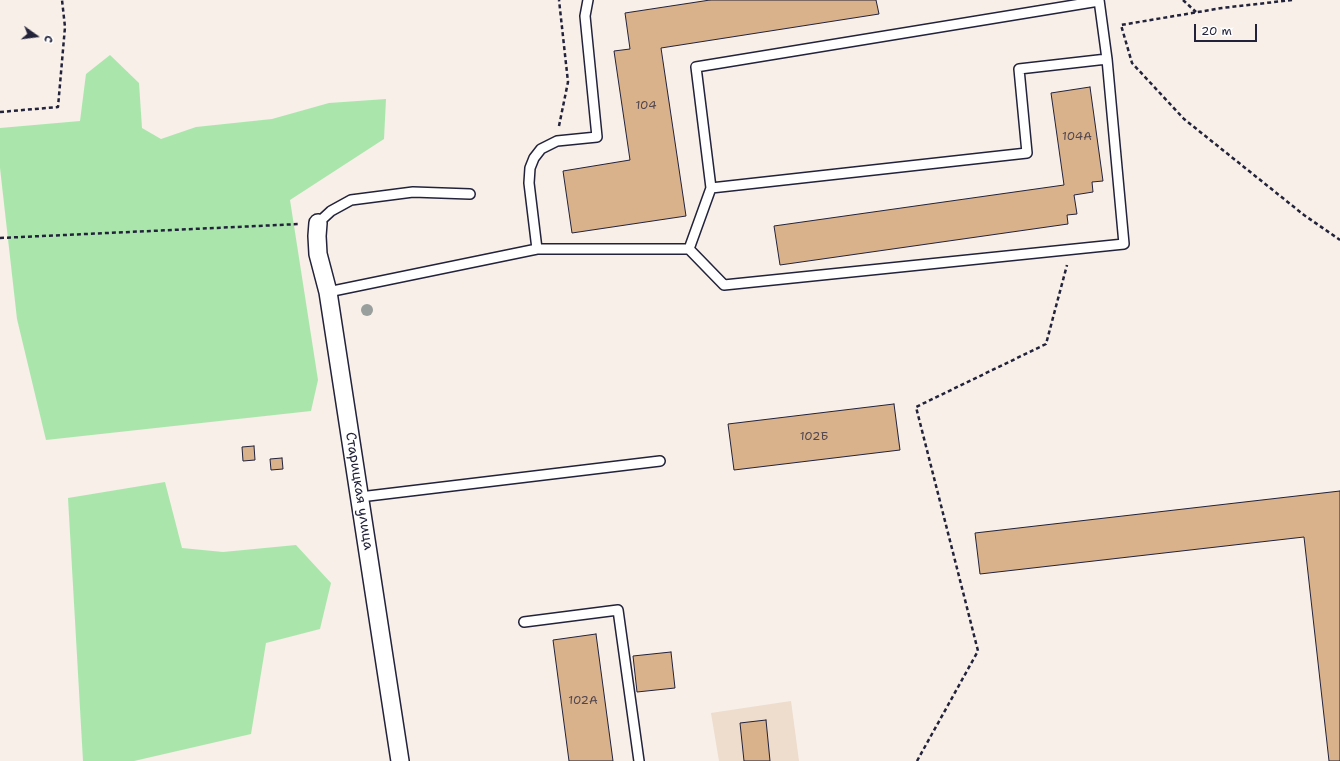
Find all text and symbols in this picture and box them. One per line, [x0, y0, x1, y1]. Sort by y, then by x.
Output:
north arrow [16, 16, 56, 56]
scale bar [1196, 16, 1259, 42]
text: 20 m [1201, 23, 1232, 39]
text: С [40, 34, 56, 44]
house number: 104 [635, 99, 657, 113]
house number: 104А [1062, 130, 1092, 144]
house number: 102Б [800, 430, 828, 444]
street label: Старицкая улица [341, 431, 377, 551]
house number: 102А [568, 694, 598, 708]

